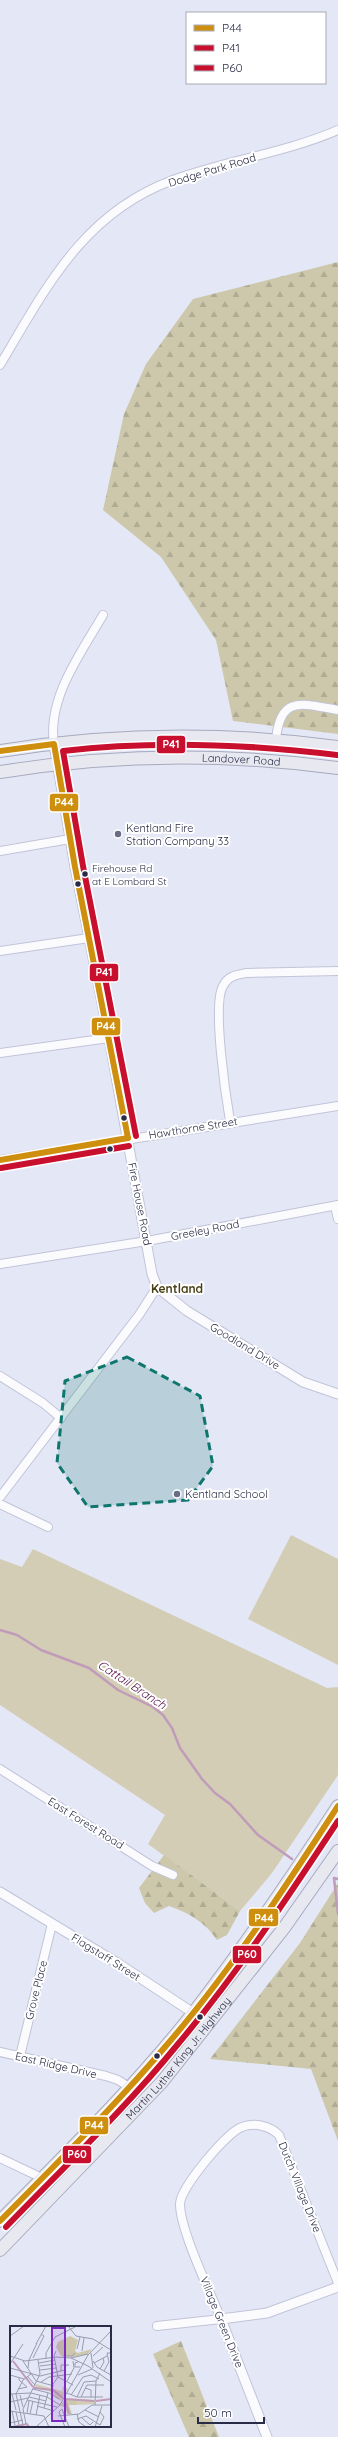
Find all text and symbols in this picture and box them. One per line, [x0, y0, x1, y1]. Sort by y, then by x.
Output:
legend [186, 12, 326, 84]
text: P44 [222, 20, 242, 35]
text: P41 [222, 40, 240, 55]
text: P60 [222, 60, 243, 75]
street label: Dodge Park Road [167, 150, 257, 190]
line badge: P41 [156, 735, 186, 754]
text: P41 [162, 737, 180, 751]
street label: Landover Road [202, 751, 281, 769]
line badge: P44 [49, 793, 79, 812]
text: P44 [54, 795, 74, 809]
place label: Kentland Fire Station Company 33 [126, 821, 229, 848]
marker: Kentland Fire Station Company 33 [113, 829, 123, 839]
place label: Firehouse Rd at E Lombard St [92, 862, 167, 888]
marker: Firehouse Rd at E Lombard St [80, 869, 90, 879]
unlabelled marker [73, 879, 83, 889]
line badge: P41 [89, 963, 119, 982]
text: P41 [95, 965, 113, 979]
line badge: P44 [91, 1017, 121, 1036]
text: P44 [96, 1019, 116, 1033]
unlabelled marker [119, 1113, 129, 1123]
street label: Hawthorne Street [148, 1114, 239, 1142]
unlabelled marker [105, 1144, 115, 1154]
street label: Fire House Road [125, 1161, 155, 1247]
street label: Greeley Road [170, 1217, 240, 1243]
district label: Kentland [151, 1281, 203, 1296]
street label: Goodland Drive [207, 1320, 283, 1372]
place label: Kentland School [185, 1487, 268, 1501]
marker: Kentland School [172, 1489, 182, 1499]
water label: Cattail Branch [95, 1657, 169, 1712]
street label: East Forest Road [45, 1794, 127, 1852]
line badge: P44 [248, 1908, 279, 1927]
text: P44 [254, 1911, 274, 1925]
street label: Flagstaff Street [69, 1930, 143, 1984]
line badge: P60 [232, 1945, 262, 1964]
text: P60 [237, 1947, 257, 1961]
street label: Grove Place [22, 1959, 50, 2021]
street label: Martin Luther King Jr. Highway [123, 1994, 234, 2122]
unlabelled marker [195, 2012, 205, 2022]
street label: East Ridge Drive [14, 2049, 98, 2081]
unlabelled marker [152, 2051, 162, 2061]
line badge: P44 [79, 2116, 109, 2135]
text: P44 [84, 2118, 104, 2132]
street label: Dutch Village Drive [275, 2140, 325, 2234]
line badge: P60 [62, 2145, 92, 2164]
text: P60 [67, 2147, 87, 2161]
street label: Village Green Drive [197, 2274, 247, 2370]
inset map [10, 2326, 111, 2427]
scale bar [198, 2399, 264, 2425]
text: 50 m [204, 2405, 232, 2420]

